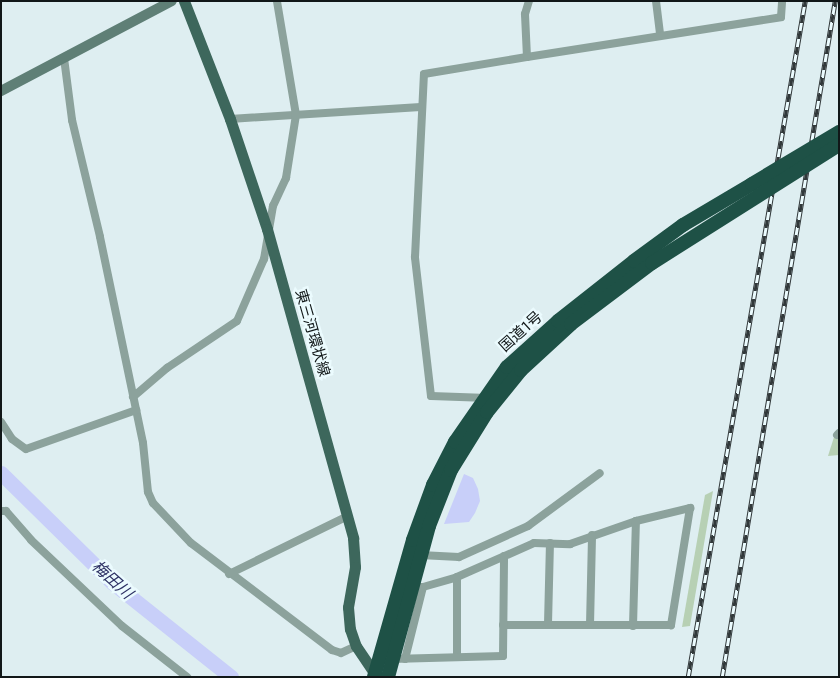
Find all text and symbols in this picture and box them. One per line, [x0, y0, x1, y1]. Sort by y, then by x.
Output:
street label: 東三河環状線 [291, 287, 333, 379]
street label: 国道1号 [496, 308, 546, 356]
water label: 梅田川 [88, 557, 136, 603]

